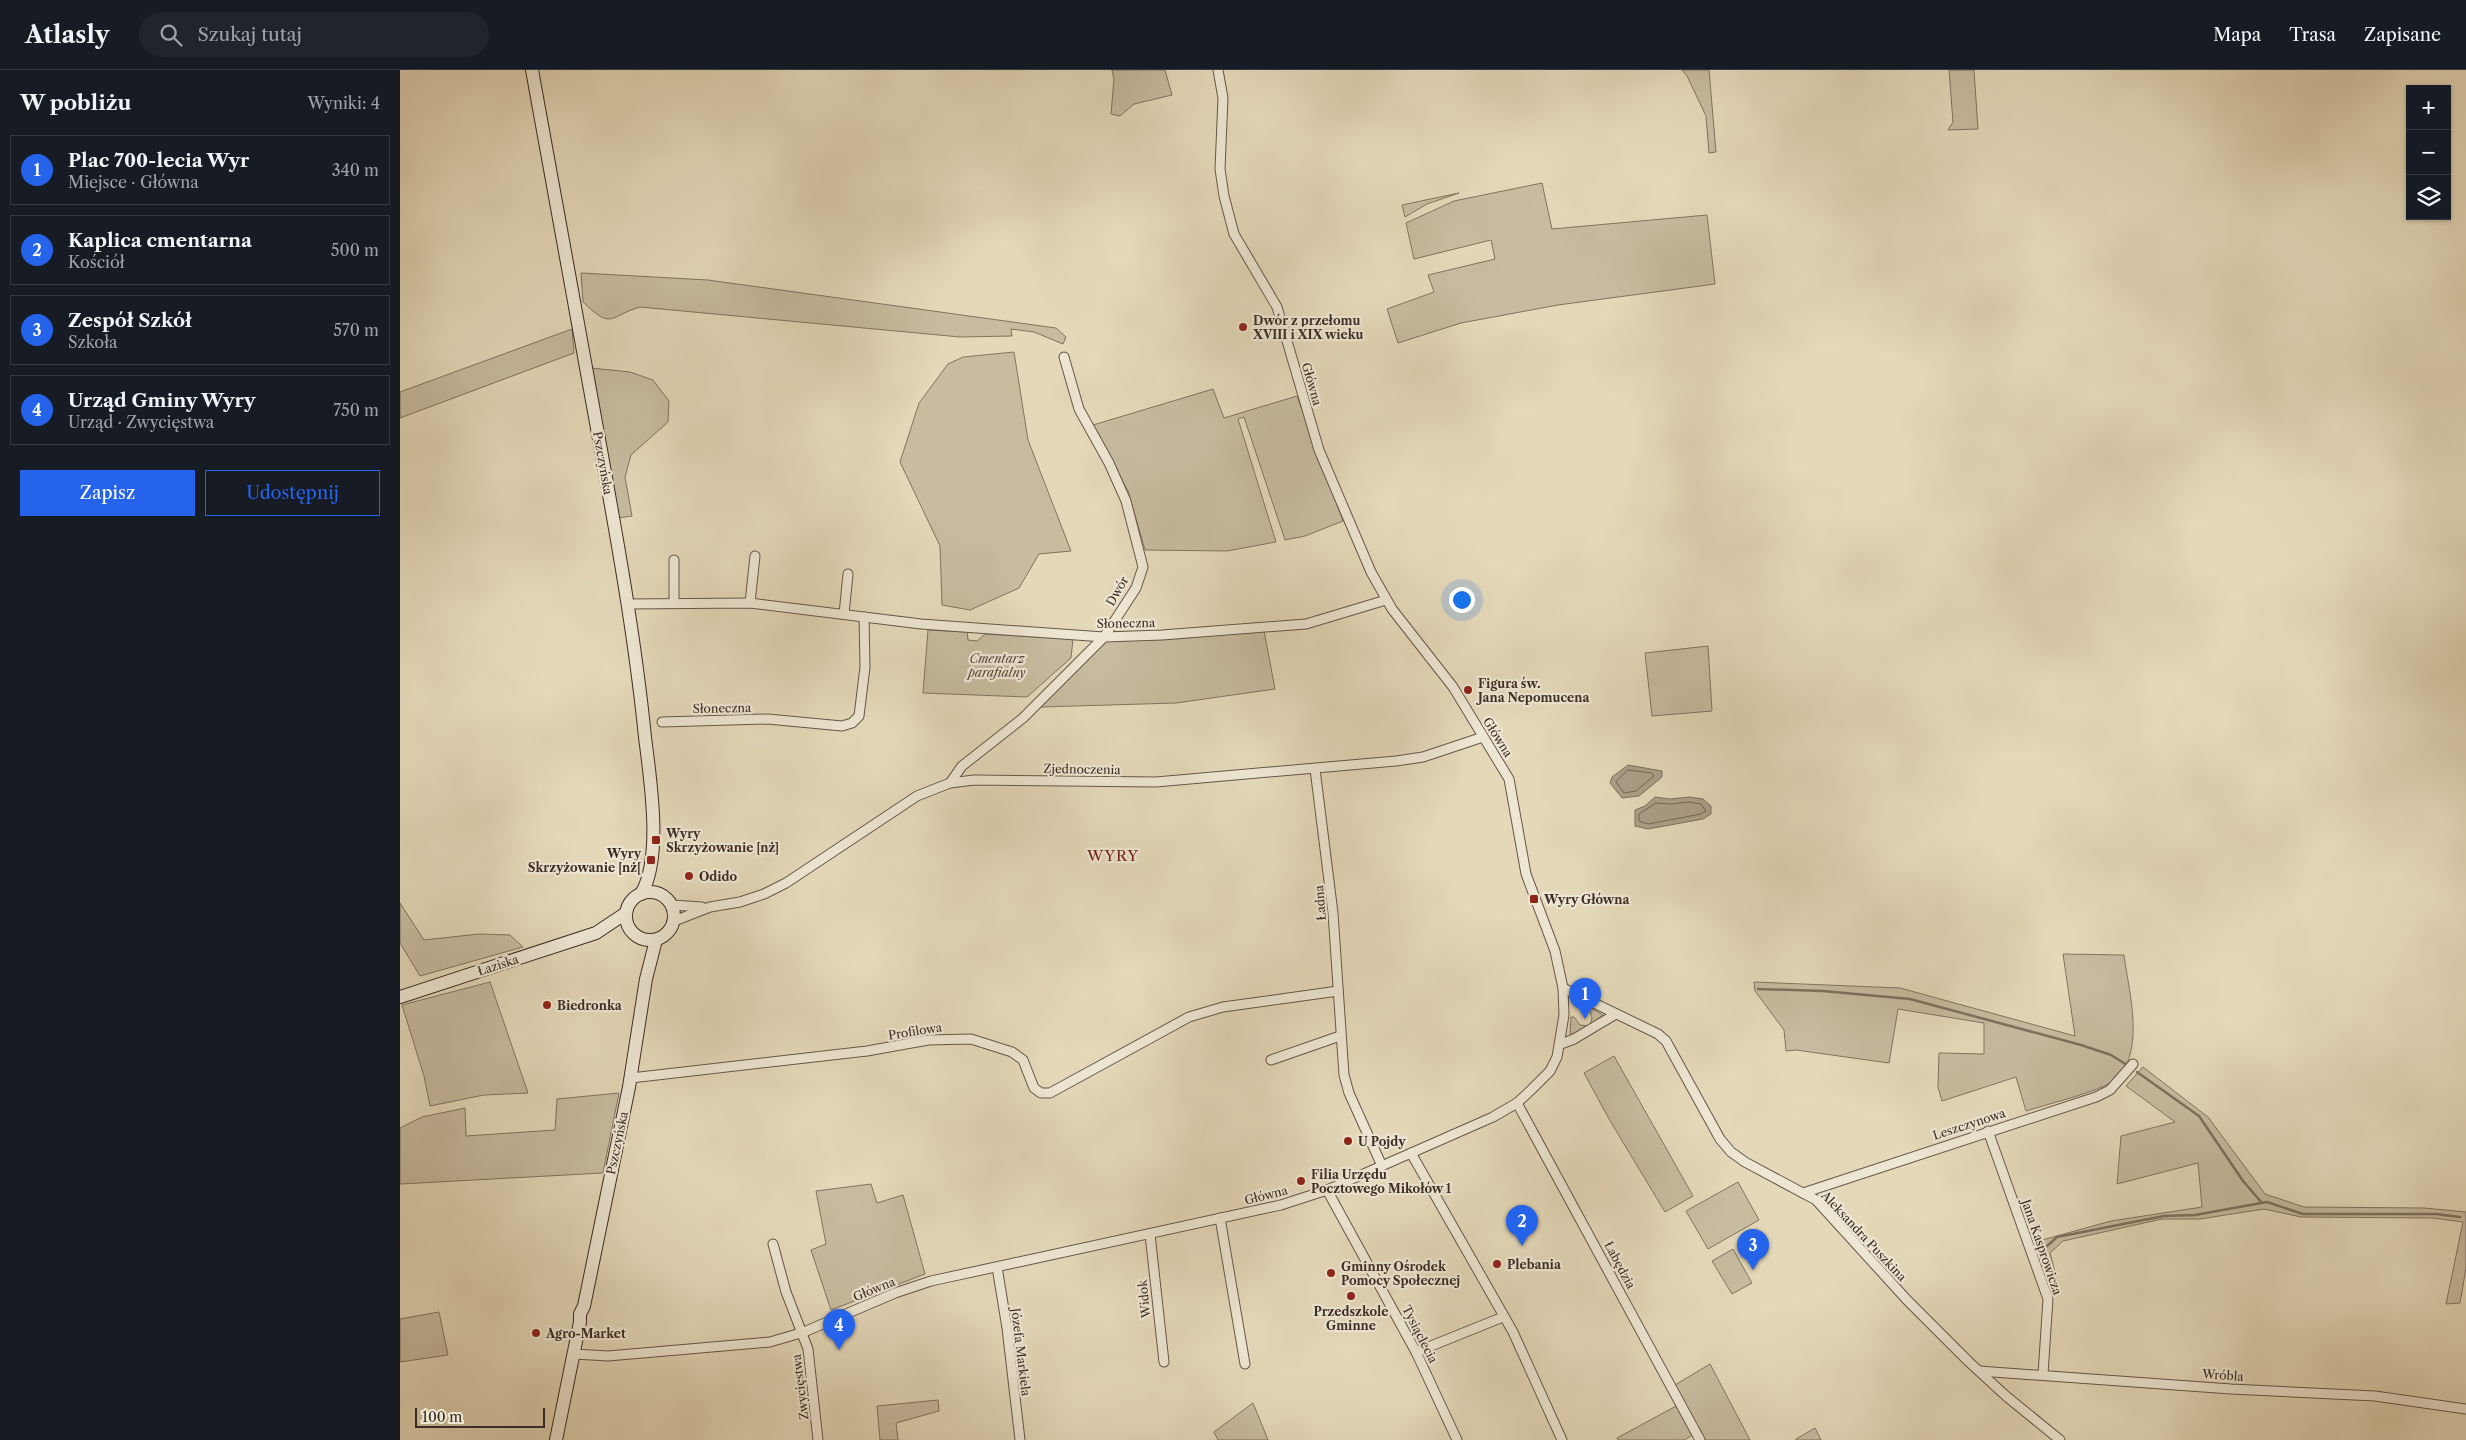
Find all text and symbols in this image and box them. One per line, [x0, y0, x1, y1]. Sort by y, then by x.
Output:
search box [139, 12, 489, 57]
text: Atlasly [25, 20, 109, 49]
icon: search [157, 21, 185, 49]
text: Szukaj tutaj [197, 23, 302, 46]
text: Mapa [2213, 24, 2261, 46]
text: Trasa [2289, 24, 2336, 46]
text: Zapisane [2364, 24, 2441, 46]
map controls [2406, 85, 2451, 220]
button: + [2406, 85, 2451, 130]
text: W pobliżu [20, 90, 131, 115]
text: Wyniki: 4 [307, 93, 380, 113]
button: − [2406, 130, 2451, 175]
text: Plac 700-lecia Wyr [68, 149, 249, 172]
text: 1 [33, 160, 41, 180]
text: 340 m [332, 160, 379, 180]
text: Miejsce · Główna [68, 172, 199, 192]
button: layers [2406, 175, 2451, 220]
text: Kaplica cmentarna [68, 229, 252, 252]
text: 2 [32, 240, 42, 260]
text: 500 m [331, 240, 379, 260]
text: Kościół [68, 252, 125, 272]
text: Zespół Szkół [68, 309, 192, 332]
place label: Dwór z przełomu XVIII i XIX wieku [1252, 313, 1364, 342]
text: 3 [32, 320, 42, 340]
text: 570 m [333, 320, 379, 340]
marker: Dwór z przełomu XVIII i XIX wieku [1237, 321, 1249, 333]
text: Szkoła [68, 332, 117, 352]
street label: Główna [1299, 361, 1325, 408]
text: Urząd Gminy Wyry [68, 389, 255, 412]
text: 4 [32, 400, 42, 420]
text: 750 m [333, 400, 379, 420]
text: Urząd · Zwycięstwa [68, 412, 214, 432]
street label: Pszczyńska [590, 430, 616, 496]
button: Zapisz [20, 470, 195, 516]
button: Udostępnij [205, 470, 380, 516]
street label: Dwór [1103, 574, 1131, 608]
your location [1449, 587, 1475, 613]
street label: Słoneczna [1096, 615, 1156, 631]
park label: Cmentarz parafialny [965, 651, 1026, 680]
place label: Figura św. Jana Nepomucena [1476, 676, 1590, 705]
marker: Figura św. Jana Nepomucena [1462, 684, 1474, 696]
street label: Słoneczna [692, 700, 752, 716]
street label: Główna [1480, 714, 1516, 760]
street label: Zjednoczenia [1043, 761, 1121, 777]
place label: Wyry Skrzyżowanie [nż] [665, 826, 779, 855]
marker: Wyry Skrzyżowanie [nż] [650, 834, 662, 846]
place label: Wyry Skrzyżowanie [nż[ [528, 846, 642, 875]
district label: WYRY [1086, 846, 1139, 865]
marker: Wyry Skrzyżowanie [nż[ [645, 854, 657, 866]
place label: Odido [699, 869, 738, 884]
marker: Odido [683, 870, 695, 882]
street label: Ładna [1311, 884, 1329, 921]
place label: Wyry Główna [1543, 892, 1630, 907]
marker: Wyry Główna [1528, 893, 1540, 905]
street label: Łaziska [476, 951, 521, 979]
pin: 1 [1569, 978, 1601, 1019]
place label: Biedronka [557, 998, 623, 1013]
marker: Biedronka [541, 999, 553, 1011]
street label: Profilowa [887, 1019, 944, 1043]
street label: Leszczynowa [1931, 1105, 2008, 1143]
street label: Pszczyńska [603, 1109, 631, 1176]
place label: U Pojdy [1358, 1134, 1406, 1149]
marker: U Pojdy [1342, 1135, 1354, 1147]
place label: Filia Urzędu Pocztowego Mikołów 1 [1311, 1167, 1452, 1196]
marker: Filia Urzędu Pocztowego Mikołów 1 [1295, 1175, 1307, 1187]
street label: Główna [1243, 1182, 1290, 1208]
street label: Aleksandra Puszkina [1818, 1187, 1910, 1285]
street label: Jana Kasprowicza [2018, 1195, 2066, 1297]
pin: 2 [1506, 1205, 1538, 1246]
pin: 3 [1737, 1229, 1769, 1270]
street label: Łabędzia [1601, 1239, 1639, 1292]
place label: Plebania [1507, 1257, 1562, 1272]
marker: Plebania [1491, 1258, 1503, 1270]
place label: Gminny Ośrodek Pomocy Społecznej [1341, 1259, 1460, 1288]
marker: Gminny Ośrodek Pomocy Społecznej [1325, 1267, 1337, 1279]
street label: Główna [851, 1274, 898, 1304]
street label: Widok [1134, 1278, 1154, 1320]
marker: Przedszkole Gminne [1345, 1290, 1357, 1302]
street label: Tysiąclecia [1399, 1302, 1441, 1366]
place label: Przedszkole Gminne [1313, 1304, 1389, 1333]
street label: Józefa Markiela [1008, 1305, 1034, 1398]
pin: 4 [823, 1309, 855, 1350]
place label: Agro-Market [545, 1326, 626, 1341]
marker: Agro-Market [530, 1327, 542, 1339]
street label: Zwycięstwa [788, 1353, 811, 1421]
street label: Wróbla [2201, 1366, 2245, 1384]
scale bar [415, 1405, 545, 1428]
text: 100 m [422, 1408, 462, 1426]

